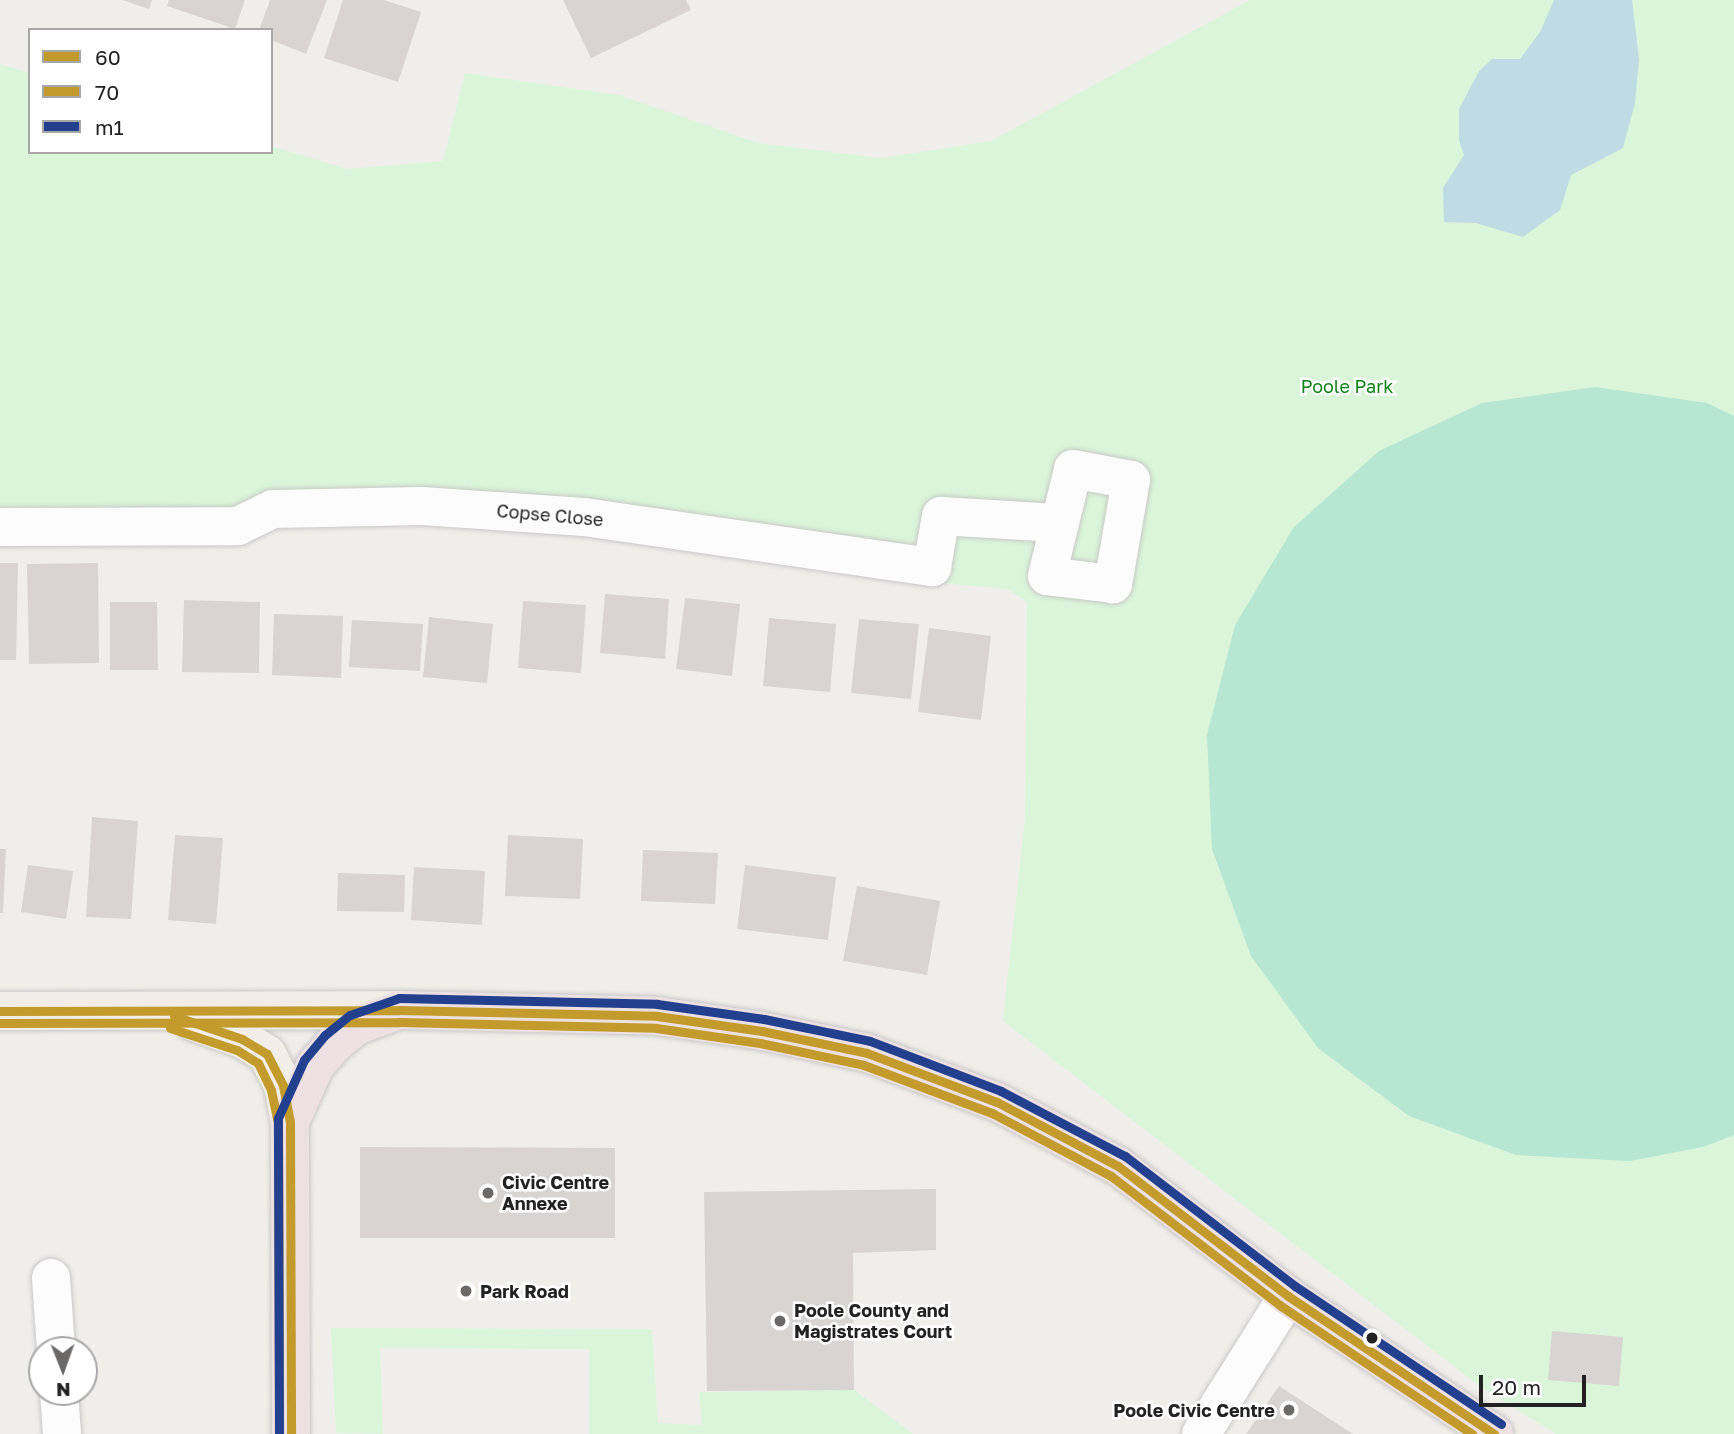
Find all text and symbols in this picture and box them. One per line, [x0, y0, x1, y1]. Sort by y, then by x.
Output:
legend [28, 28, 273, 154]
text: 60 [95, 44, 121, 70]
text: 70 [95, 79, 119, 105]
text: m1 [95, 114, 124, 140]
park label: Poole Park [1301, 375, 1393, 397]
street label: Copse Close [496, 500, 604, 530]
place label: Civic Centre Annexe [502, 1172, 609, 1214]
marker: Civic Centre Annexe [480, 1185, 496, 1201]
place label: Park Road [480, 1280, 569, 1302]
marker: Park Road [458, 1283, 474, 1299]
place label: Poole County and Magistrates Court [794, 1300, 952, 1342]
marker: Poole County and Magistrates Court [772, 1313, 788, 1329]
unlabelled marker [1365, 1331, 1379, 1345]
north arrow [28, 1336, 98, 1406]
scale bar [1482, 1360, 1589, 1404]
text: 20 m [1492, 1374, 1541, 1400]
text: N [56, 1379, 71, 1402]
place label: Poole Civic Centre [1113, 1399, 1275, 1421]
marker: Poole Civic Centre [1281, 1402, 1297, 1418]

